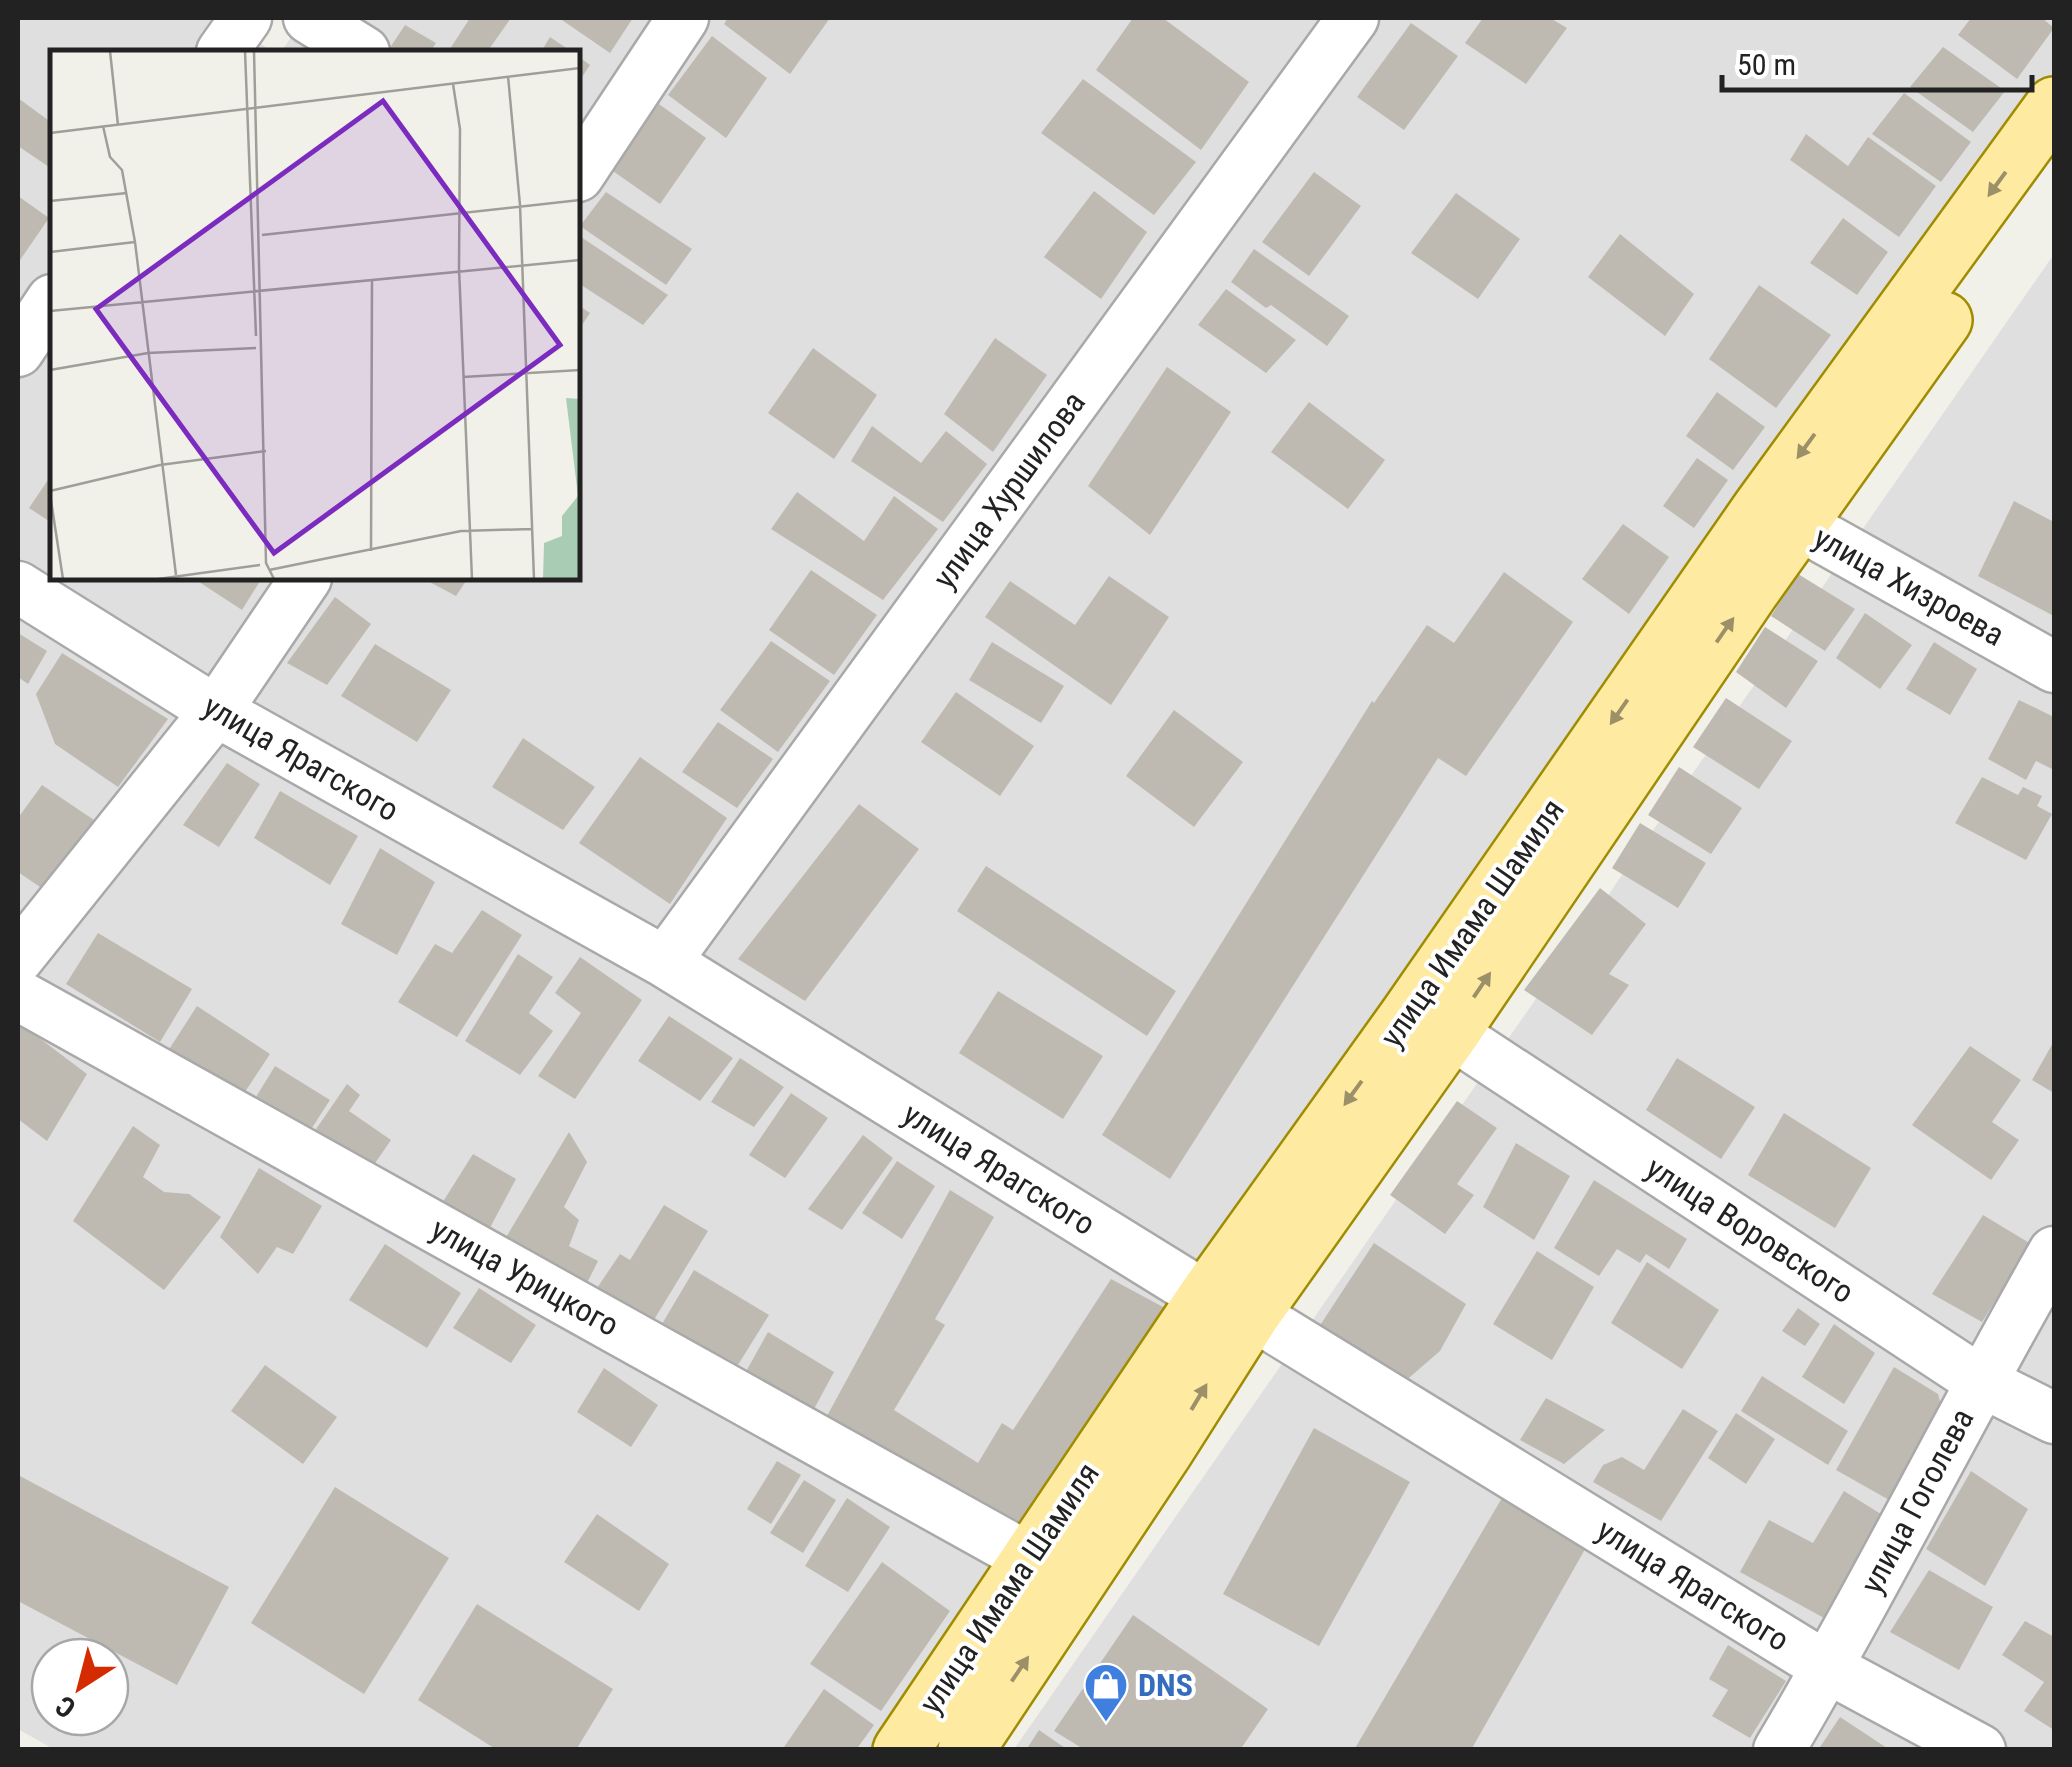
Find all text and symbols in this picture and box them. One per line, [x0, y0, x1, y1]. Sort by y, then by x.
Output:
scale bar [1722, 30, 2032, 92]
text: 50 m [1737, 47, 1796, 82]
inset map [50, 50, 580, 580]
one-way arrow [1988, 171, 2007, 197]
street label: улица Хуршилова [925, 384, 1093, 596]
one-way arrow [1797, 433, 1816, 460]
street label: улица Хизроева [1807, 518, 2011, 654]
one-way arrow [1715, 617, 1734, 644]
street label: улица Ярагского [197, 687, 405, 829]
one-way arrow [1610, 699, 1629, 726]
street label: улица Имама Шамиля [1372, 792, 1572, 1054]
one-way arrow [1473, 972, 1491, 999]
one-way arrow [1343, 1080, 1363, 1107]
street label: улица Ярагского [896, 1095, 1102, 1243]
street label: улица Воровского [1639, 1149, 1861, 1311]
street label: улица Урицкого [425, 1210, 625, 1344]
one-way arrow [1190, 1383, 1207, 1411]
street label: улица Гоголева [1852, 1402, 1982, 1600]
street label: улица Имама Шамиля [911, 1455, 1107, 1721]
street label: улица Ярагского [1590, 1511, 1796, 1659]
north arrow [30, 1637, 130, 1737]
one-way arrow [1011, 1655, 1029, 1682]
shop icon: DNS [1083, 1662, 1129, 1723]
place label: DNS [1138, 1666, 1193, 1704]
text: С [49, 1689, 82, 1725]

